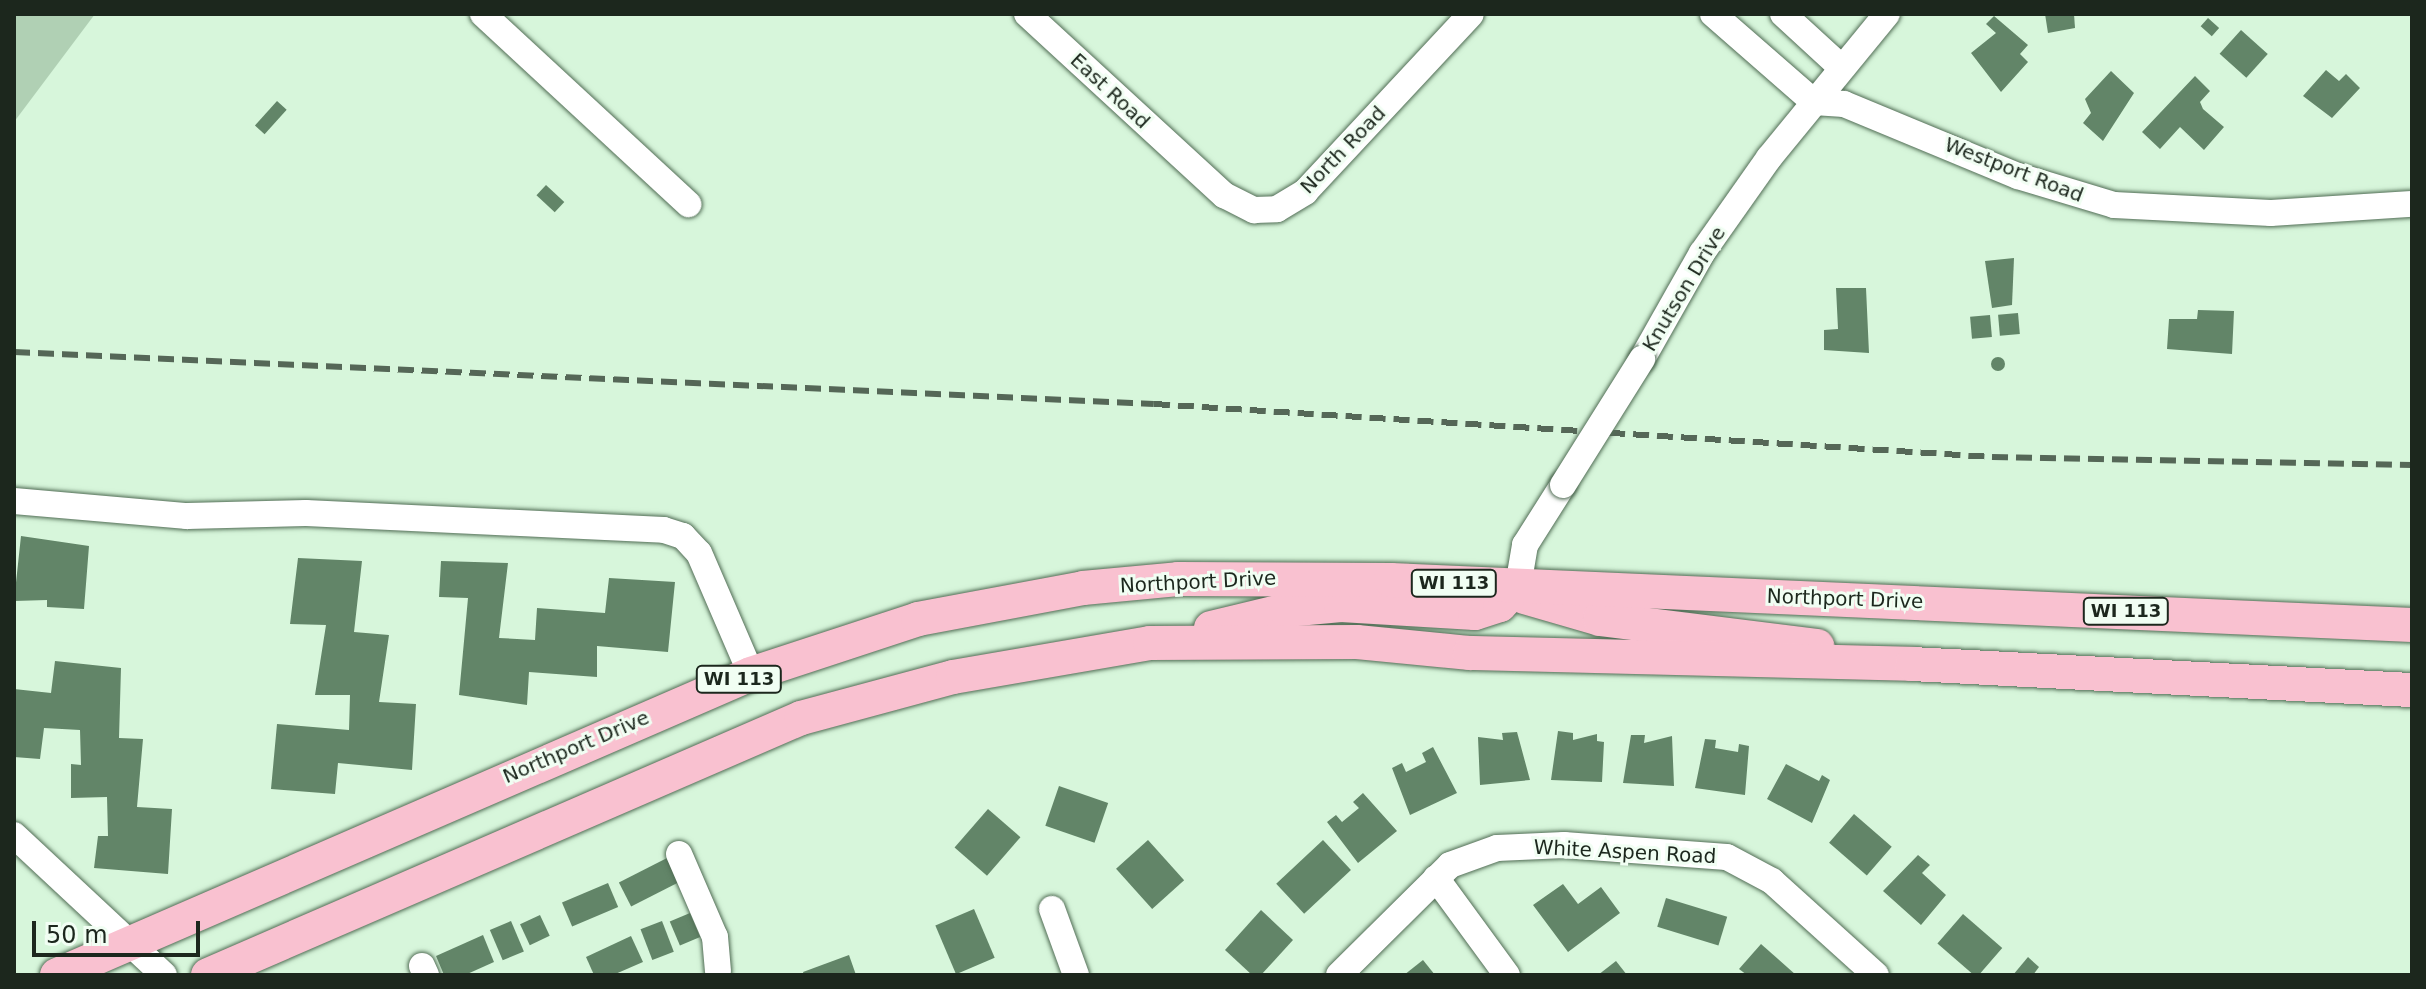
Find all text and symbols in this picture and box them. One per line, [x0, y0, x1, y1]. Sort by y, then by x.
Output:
street label: East Road [1065, 48, 1155, 134]
street label: North Road [1295, 101, 1391, 199]
street label: Westport Road [1941, 133, 2087, 207]
street label: Knutson Drive [1637, 222, 1731, 356]
street label: Northport Drive [1119, 566, 1277, 598]
road number: WI 113 [1410, 569, 1498, 597]
street label: Northport Drive [1766, 584, 1924, 614]
road number: WI 113 [2082, 597, 2170, 625]
road number: WI 113 [695, 665, 783, 693]
street label: Northport Drive [499, 705, 653, 789]
street label: White Aspen Road [1533, 835, 1717, 869]
scale bar [36, 905, 204, 955]
text: 50 m [46, 921, 108, 949]

